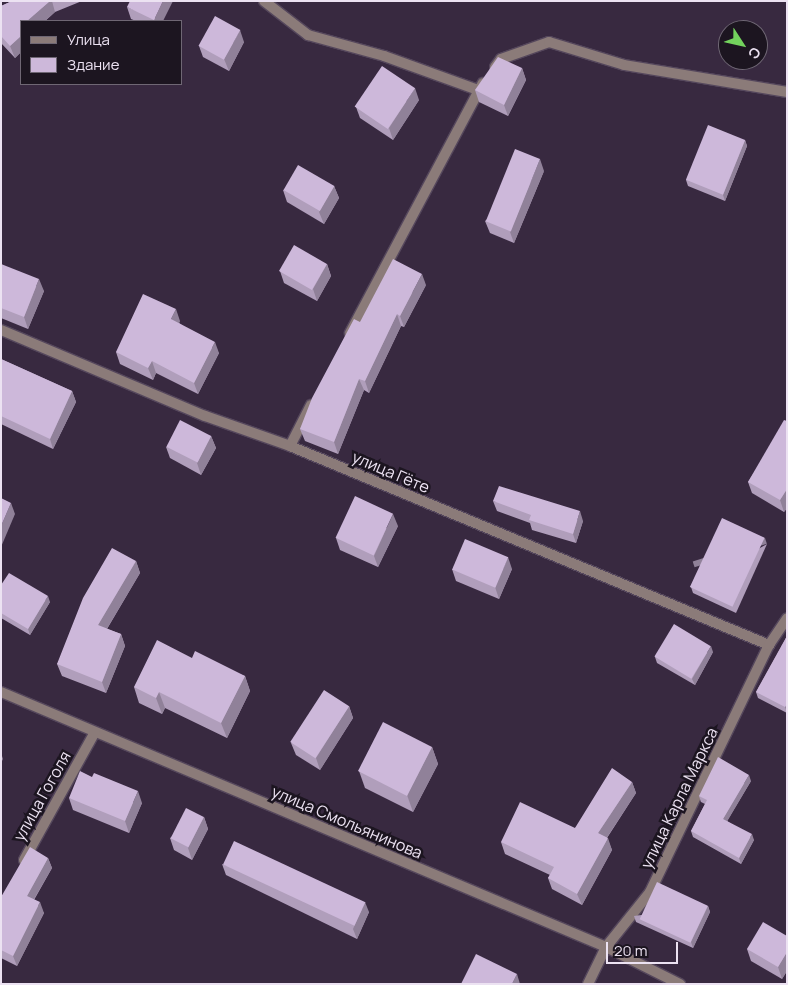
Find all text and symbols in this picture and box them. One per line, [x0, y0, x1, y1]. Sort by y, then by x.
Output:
legend [20, 20, 182, 85]
north arrow [718, 20, 768, 70]
text: Улица [67, 29, 110, 50]
text: С [744, 44, 766, 63]
text: Здание [67, 54, 119, 75]
street label: улица Гёте [349, 447, 433, 497]
street label: улица Карла Маркса [636, 724, 722, 872]
street label: улица Гоголя [9, 748, 75, 844]
street label: улица Смольянинова [269, 782, 425, 862]
scale bar [608, 932, 680, 964]
text: 20 m [614, 940, 647, 961]

